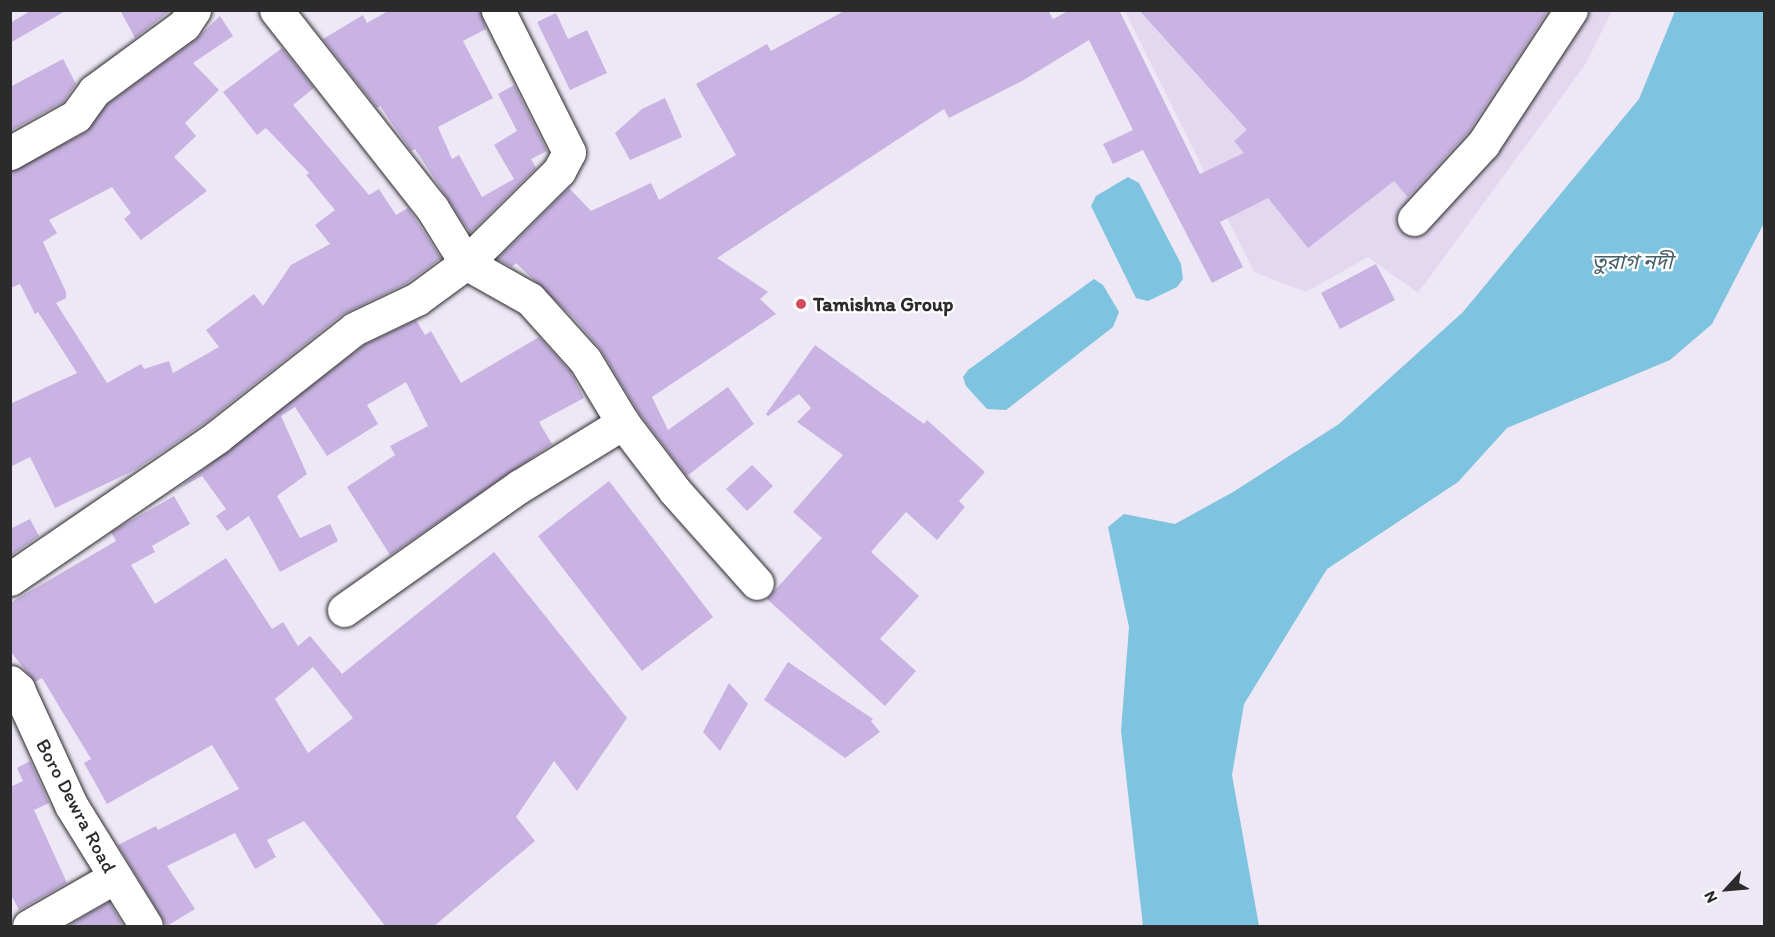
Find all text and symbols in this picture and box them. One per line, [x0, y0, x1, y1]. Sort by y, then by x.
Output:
water label: তুরাগ নদী [1591, 249, 1673, 275]
place label: Tamishna Group [813, 292, 953, 316]
marker: Tamishna Group [794, 297, 808, 311]
street label: Boro Dewra Road [31, 735, 121, 877]
north arrow [1697, 859, 1757, 919]
text: N [1699, 888, 1721, 906]

